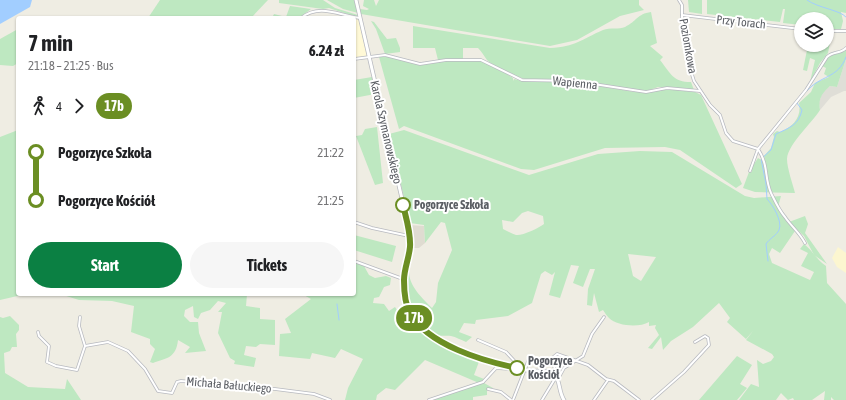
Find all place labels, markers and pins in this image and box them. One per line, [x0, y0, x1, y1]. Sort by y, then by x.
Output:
marker: Pogorzyce Szkoła [395, 197, 411, 213]
place label: Pogorzyce Szkoła [414, 198, 489, 212]
place label: Pogorzyce Kościół [528, 354, 573, 382]
marker: Pogorzyce Kościół [509, 360, 525, 376]

